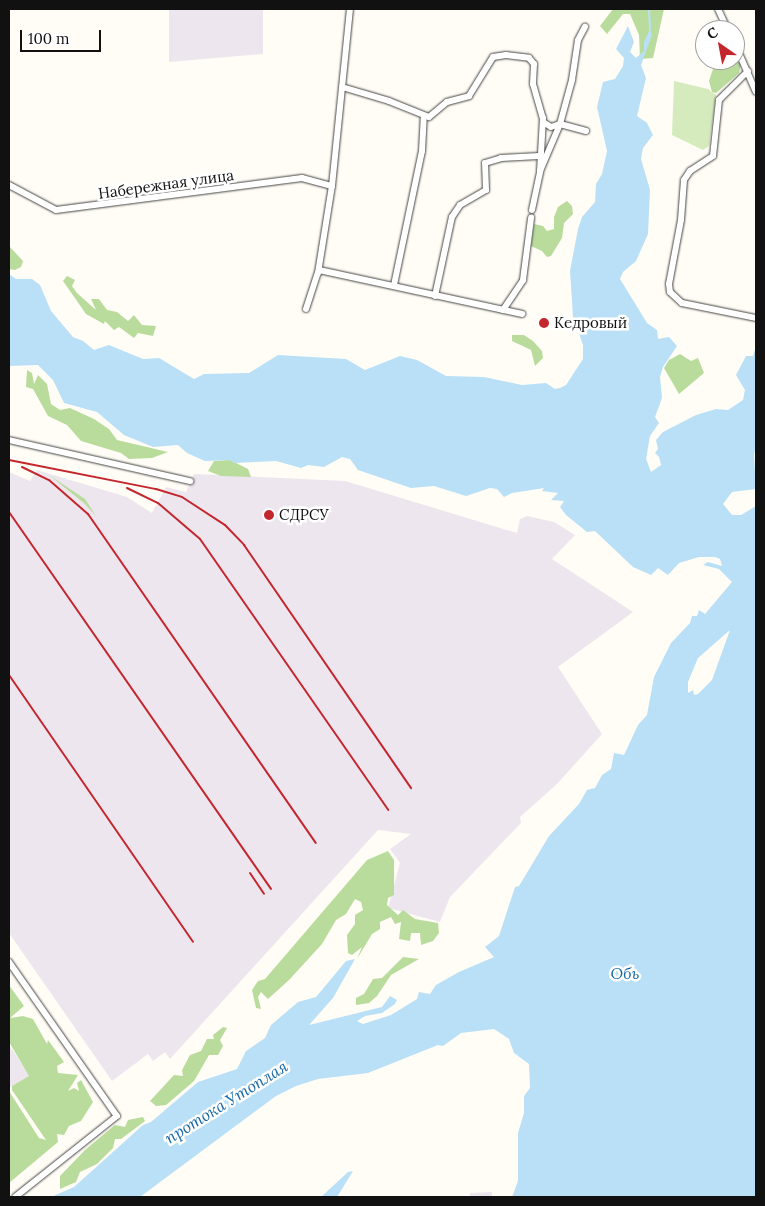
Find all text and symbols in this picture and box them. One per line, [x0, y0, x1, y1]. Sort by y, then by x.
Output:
scale bar [22, 20, 104, 52]
north arrow [695, 20, 745, 70]
text: С [703, 23, 721, 43]
text: 100 m [28, 29, 69, 48]
street label: Набережная улица [97, 166, 235, 202]
place label: Кедровый [554, 314, 627, 332]
marker: Кедровый [538, 317, 550, 329]
place label: СДРСУ [279, 506, 329, 524]
marker: СДРСУ [263, 509, 275, 521]
water label: Обь [611, 963, 639, 983]
water label: протока Утоплая [161, 1057, 291, 1147]

